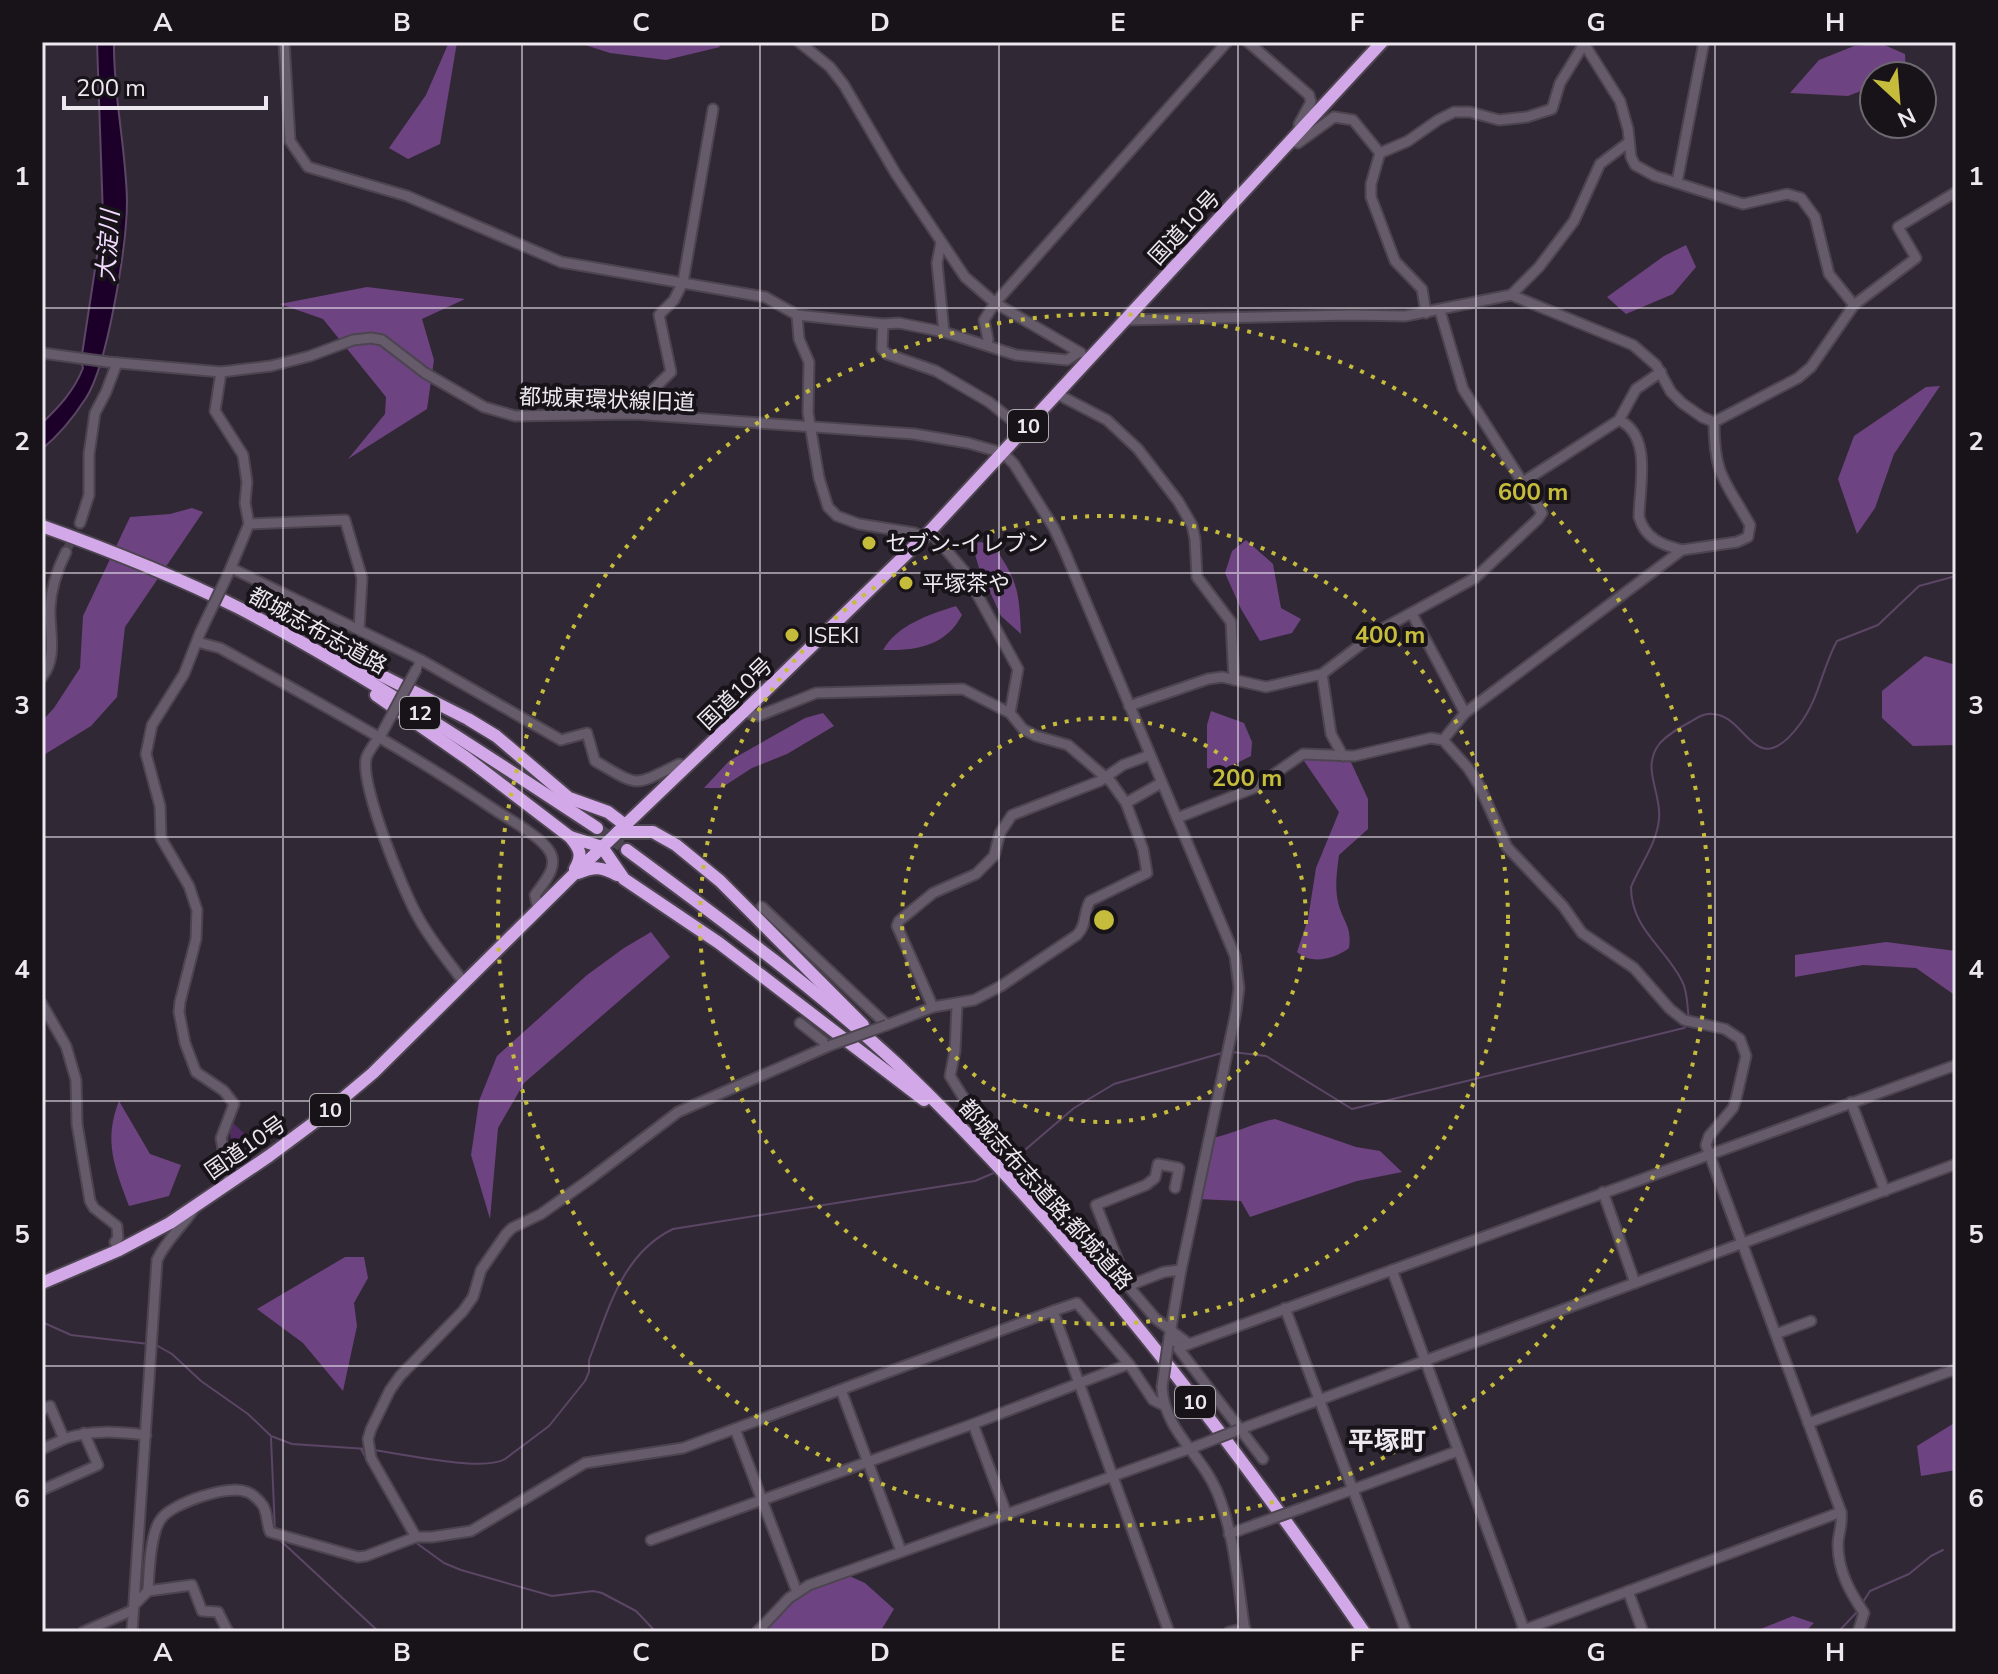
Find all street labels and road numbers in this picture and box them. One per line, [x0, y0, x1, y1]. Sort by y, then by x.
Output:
street label: 国道10号 [1142, 184, 1227, 272]
street label: 都城東環状線旧道 [518, 382, 695, 418]
road number: 10 [1008, 410, 1048, 442]
street label: 都城志布志道路 [243, 580, 392, 681]
street label: 国道10号 [692, 651, 779, 737]
road number: 12 [400, 697, 440, 729]
street label: 都城志布志道路;都城道路 [951, 1093, 1139, 1296]
road number: 10 [310, 1094, 350, 1126]
street label: 国道10号 [199, 1109, 292, 1187]
road number: 10 [1175, 1386, 1215, 1418]

